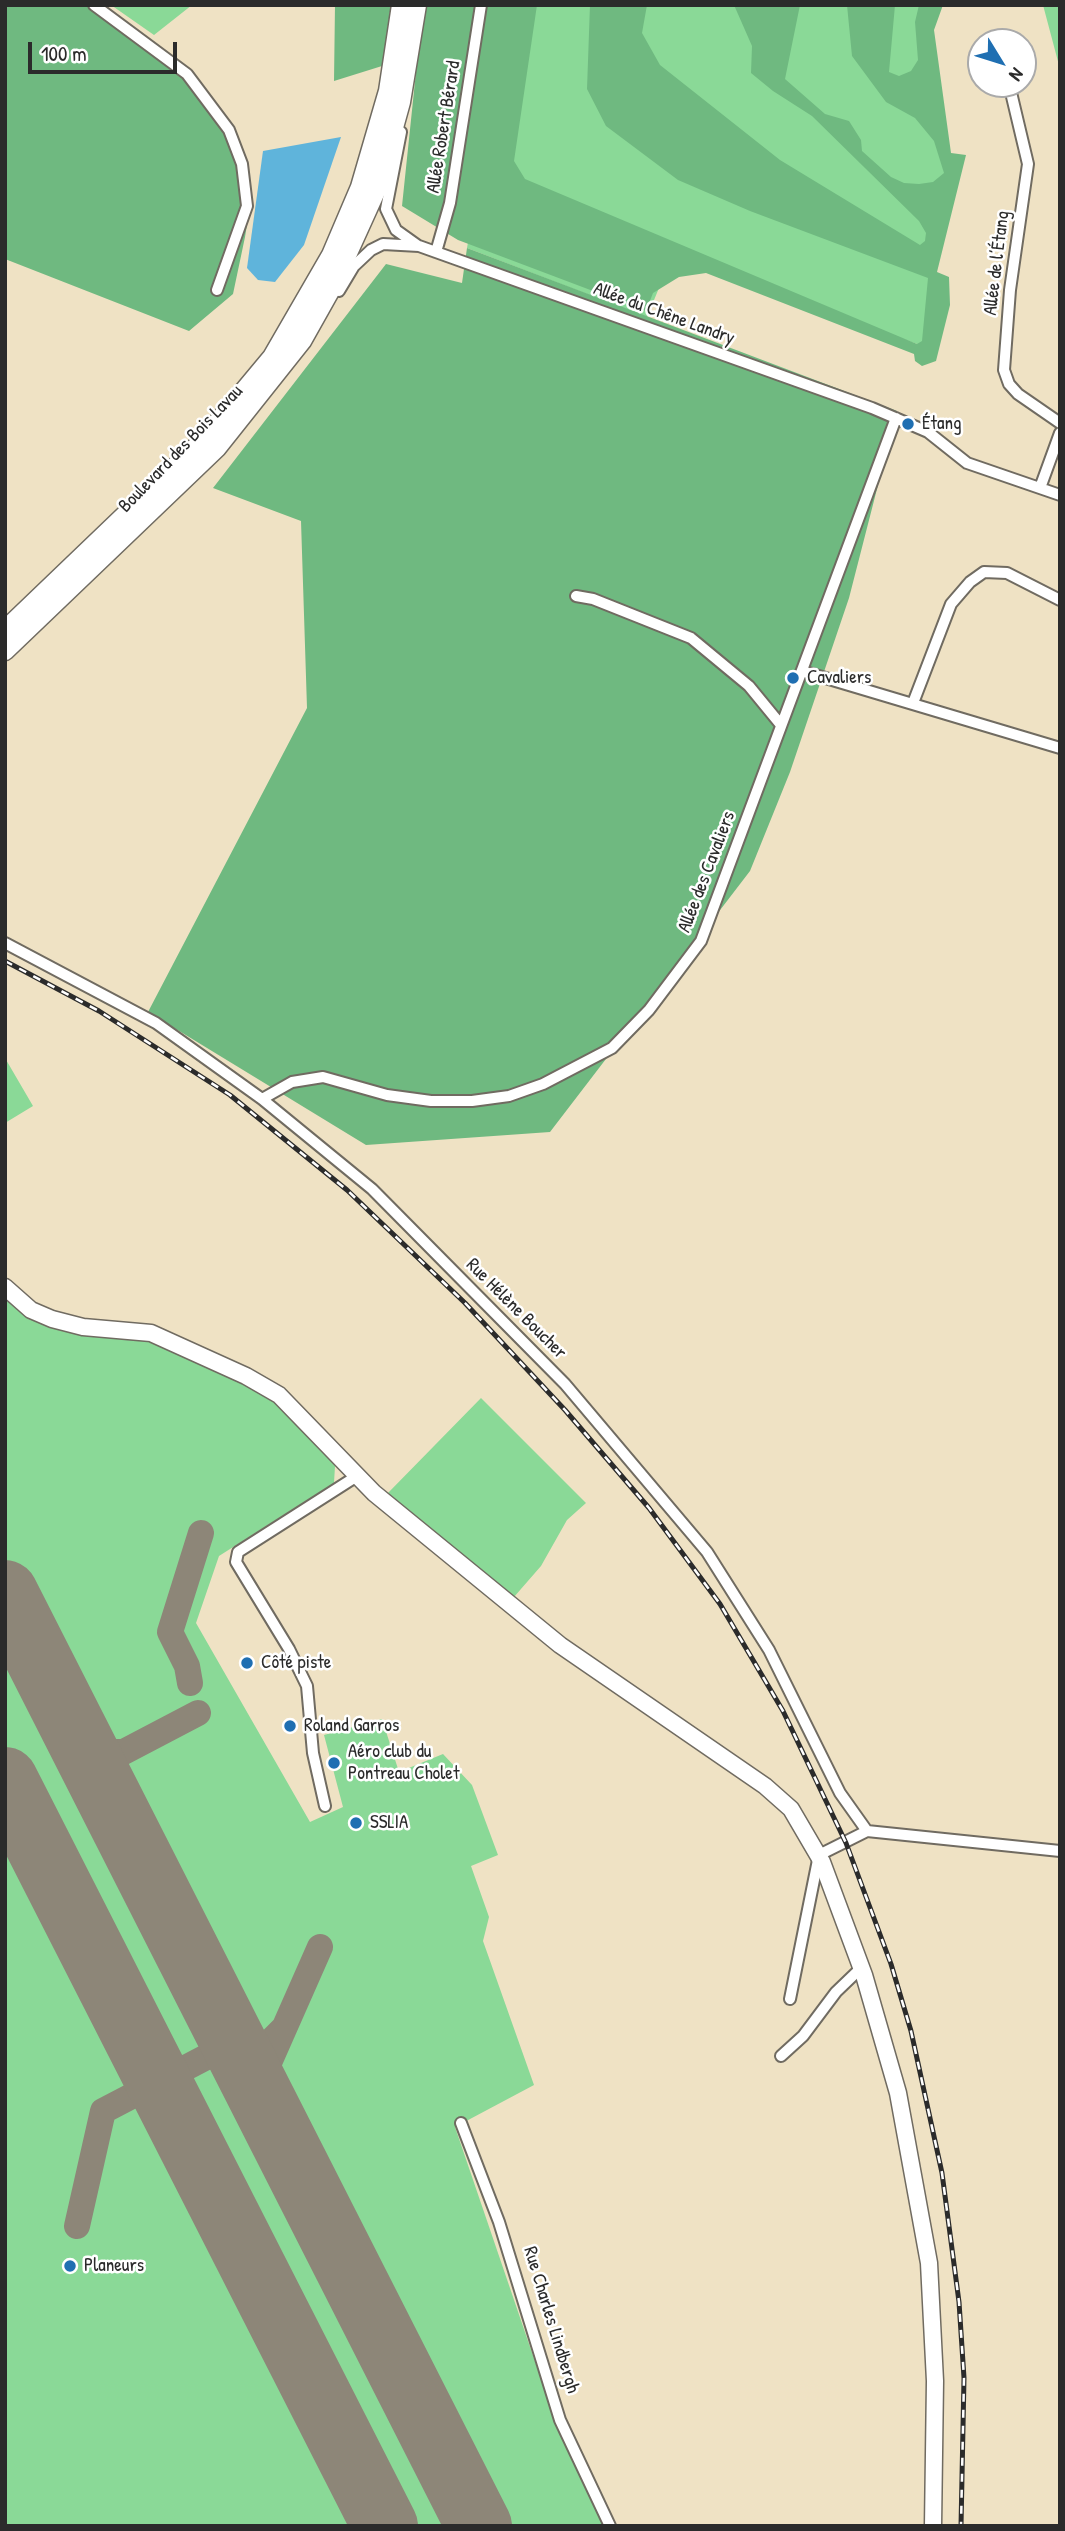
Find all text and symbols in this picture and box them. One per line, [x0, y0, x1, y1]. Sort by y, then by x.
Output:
scale bar [32, 28, 180, 72]
north arrow [967, 28, 1037, 98]
text: 100 m [41, 39, 87, 68]
street label: Allée Robert Bérard [422, 59, 466, 195]
text: N [1004, 63, 1030, 87]
street label: Allée de l’Étang [979, 210, 1015, 316]
street label: Allée du Chêne Landry [590, 278, 738, 350]
street label: Boulevard des Bois Lavau [114, 380, 248, 518]
place label: Étang [922, 413, 961, 435]
marker: Étang [900, 416, 916, 432]
place label: Cavaliers [807, 667, 871, 689]
marker: Cavaliers [785, 670, 801, 686]
street label: Allée des Cavaliers [673, 808, 741, 936]
street label: Rue Hélène Boucher [461, 1254, 571, 1364]
place label: Côté piste [261, 1652, 331, 1674]
marker: Côté piste [239, 1655, 255, 1671]
place label: Roland Garros [304, 1715, 399, 1737]
marker: Roland Garros [282, 1718, 298, 1734]
place label: Aéro club du Pontreau Cholet [348, 1741, 459, 1785]
marker: Aéro club du Pontreau Cholet [326, 1755, 342, 1771]
place label: SSLIA [370, 1812, 408, 1834]
marker: SSLIA [348, 1815, 364, 1831]
street label: Rue Charles Lindbergh [518, 2244, 584, 2396]
place label: Planeurs [84, 2255, 144, 2277]
marker: Planeurs [62, 2258, 78, 2274]

